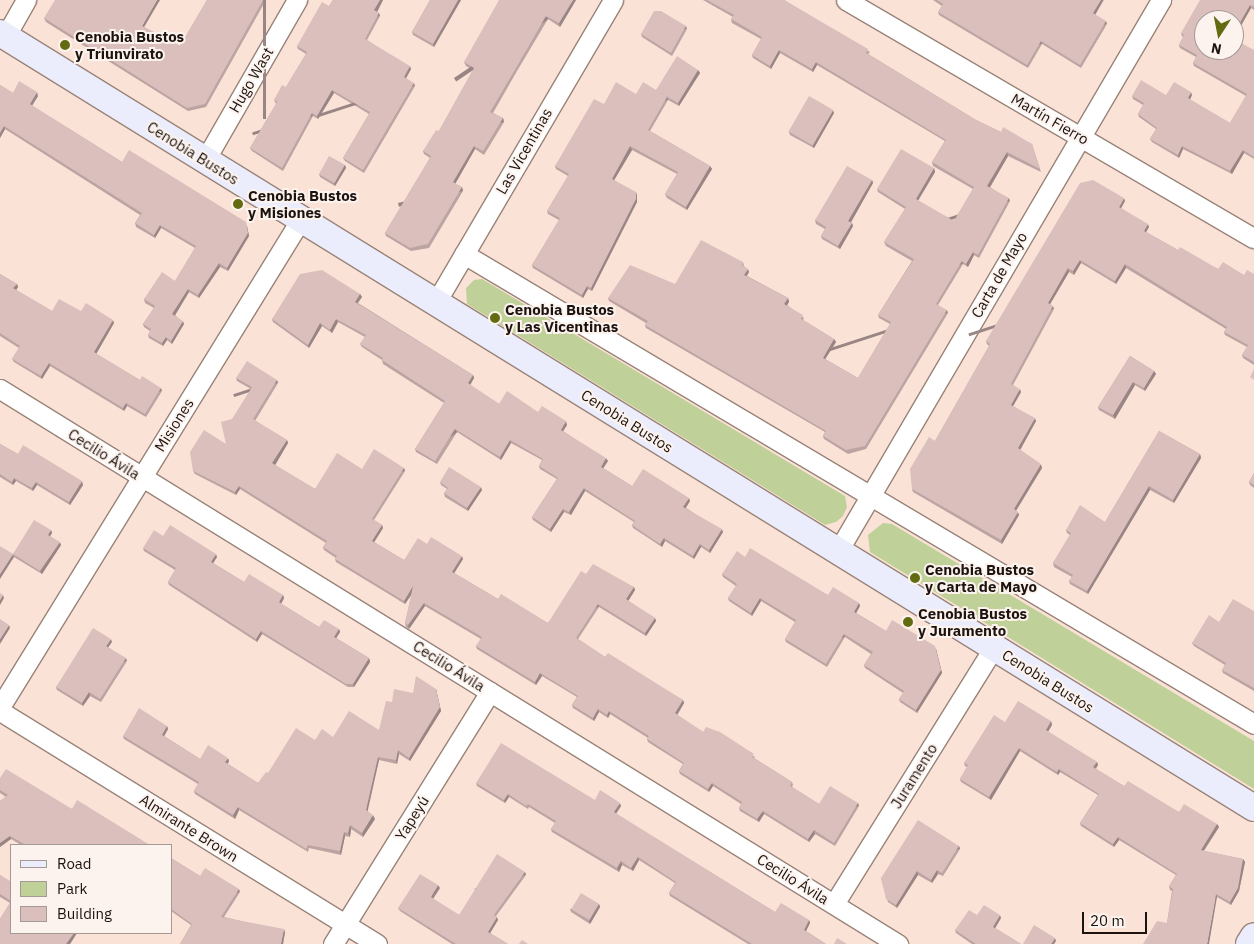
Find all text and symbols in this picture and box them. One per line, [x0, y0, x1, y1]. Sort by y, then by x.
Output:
north arrow [1194, 10, 1244, 60]
place label: Cenobia Bustos y Triunvirato [75, 27, 184, 62]
marker: Cenobia Bustos y Triunvirato [59, 39, 71, 51]
text: N [1210, 39, 1223, 59]
street label: Hugo Wast [225, 44, 277, 116]
street label: Martín Fierro [1008, 90, 1092, 148]
street label: Las Vicentinas [492, 105, 556, 197]
street label: Cenobia Bustos [144, 118, 242, 188]
place label: Cenobia Bustos y Misiones [248, 186, 357, 221]
marker: Cenobia Bustos y Misiones [232, 198, 244, 210]
street label: Carta de Mayo [967, 229, 1031, 321]
place label: Cenobia Bustos y Las Vicentinas [505, 300, 618, 335]
marker: Cenobia Bustos y Las Vicentinas [489, 312, 501, 324]
street label: Cenobia Bustos [578, 386, 676, 456]
street label: Misiones [151, 395, 197, 455]
street label: Cecilio Ávila [65, 425, 143, 483]
place label: Cenobia Bustos y Carta de Mayo [925, 560, 1037, 595]
marker: Cenobia Bustos y Carta de Mayo [909, 572, 921, 584]
place label: Cenobia Bustos y Juramento [918, 604, 1027, 639]
marker: Cenobia Bustos y Juramento [902, 616, 914, 628]
street label: Cecilio Ávila [410, 637, 488, 695]
street label: Cenobia Bustos [999, 646, 1097, 716]
street label: Juramento [887, 740, 941, 812]
street label: Almirante Brown [136, 790, 242, 866]
street label: Yapeyú [391, 792, 433, 844]
legend [10, 844, 172, 934]
street label: Cecilio Ávila [754, 850, 832, 908]
text: Road [57, 854, 92, 873]
text: Park [57, 879, 87, 898]
scale bar [1084, 902, 1149, 934]
text: Building [57, 904, 112, 923]
text: 20 m [1090, 911, 1125, 930]

